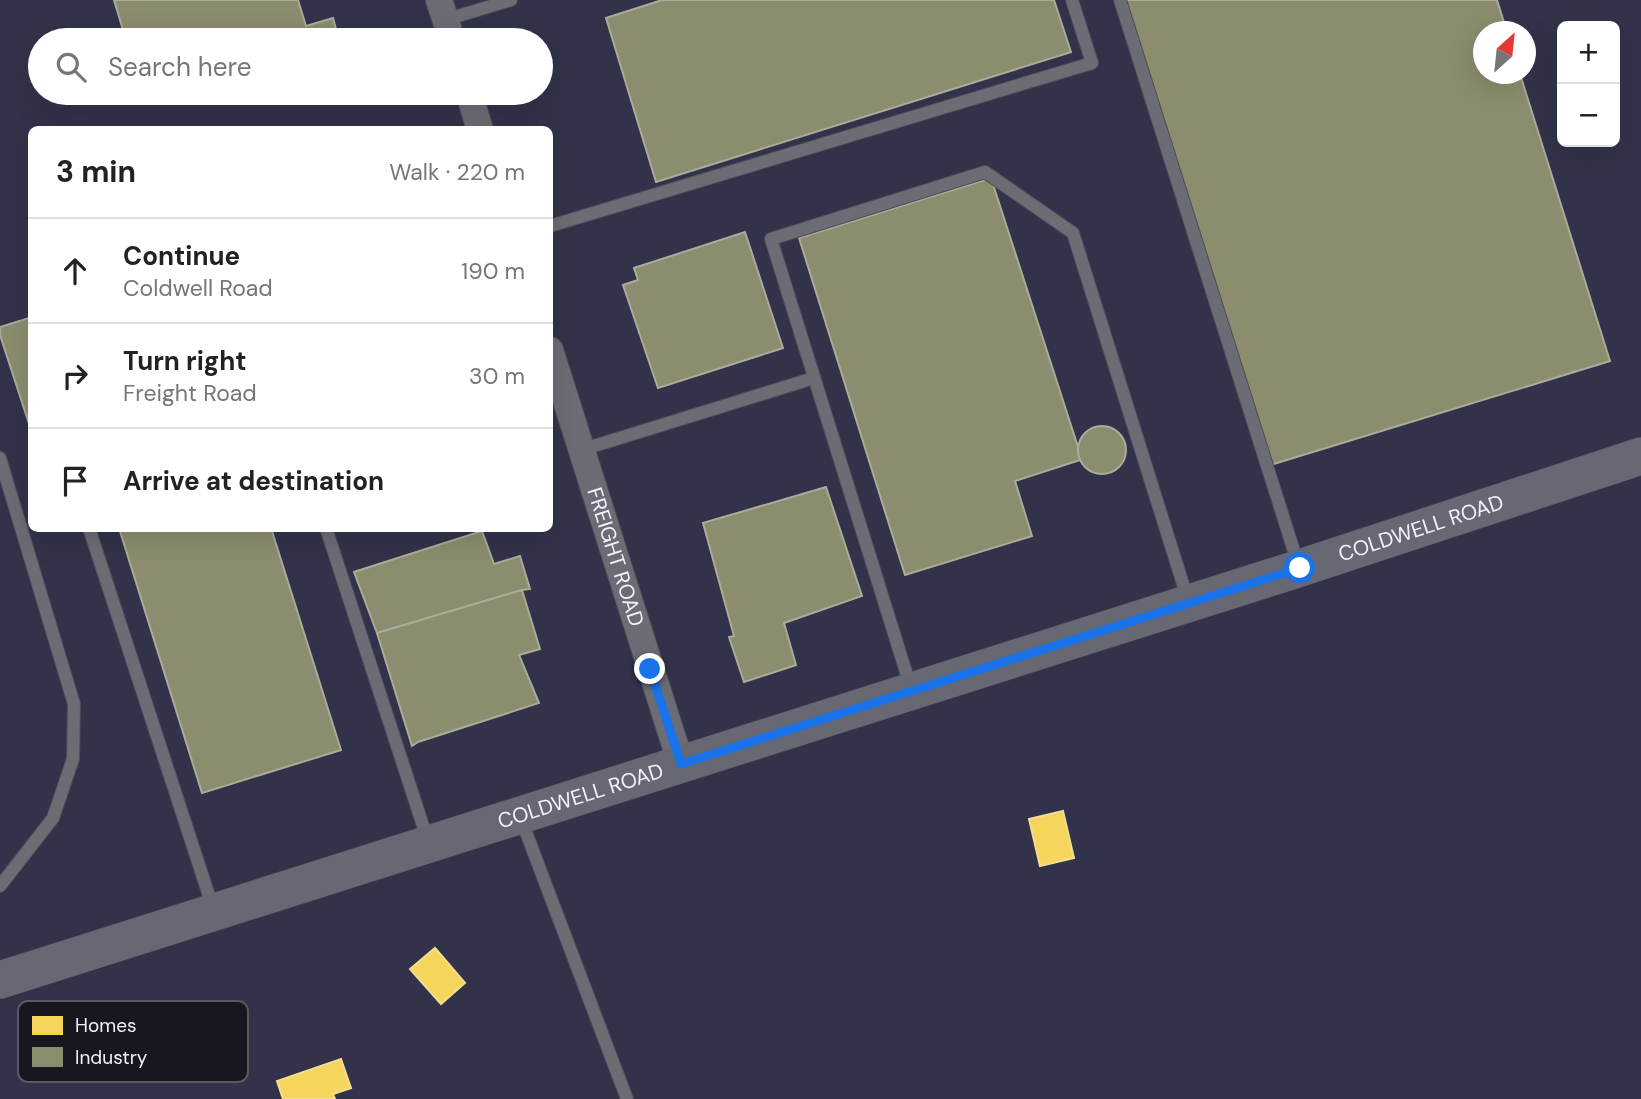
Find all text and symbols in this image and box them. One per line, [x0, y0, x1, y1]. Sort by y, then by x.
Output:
north arrow [1473, 21, 1536, 84]
map controls [1557, 21, 1620, 147]
button: + [1557, 21, 1620, 84]
search box [28, 28, 553, 105]
icon: search [52, 48, 90, 86]
text: Search here [108, 50, 251, 84]
button: − [1557, 84, 1620, 147]
text: 3 min [56, 152, 136, 191]
text: Walk · 220 m [389, 157, 525, 187]
text: Continue [123, 239, 240, 273]
icon: ahead [56, 252, 94, 290]
text: 190 m [461, 256, 525, 286]
text: Coldwell Road [123, 273, 273, 303]
text: Turn right [123, 344, 247, 378]
icon: right [56, 357, 94, 395]
text: 30 m [469, 361, 525, 391]
text: Freight Road [123, 378, 257, 408]
icon: arrive [56, 462, 94, 500]
text: Arrive at destination [123, 464, 384, 498]
street label: FREIGHT ROAD [580, 484, 651, 630]
street label: COLDWELL ROAD [1335, 488, 1507, 569]
route start [1284, 552, 1315, 583]
route end [634, 653, 665, 684]
street label: COLDWELL ROAD [494, 757, 667, 835]
legend [18, 1001, 248, 1082]
text: Homes [75, 1013, 136, 1038]
text: Industry [75, 1045, 148, 1070]

